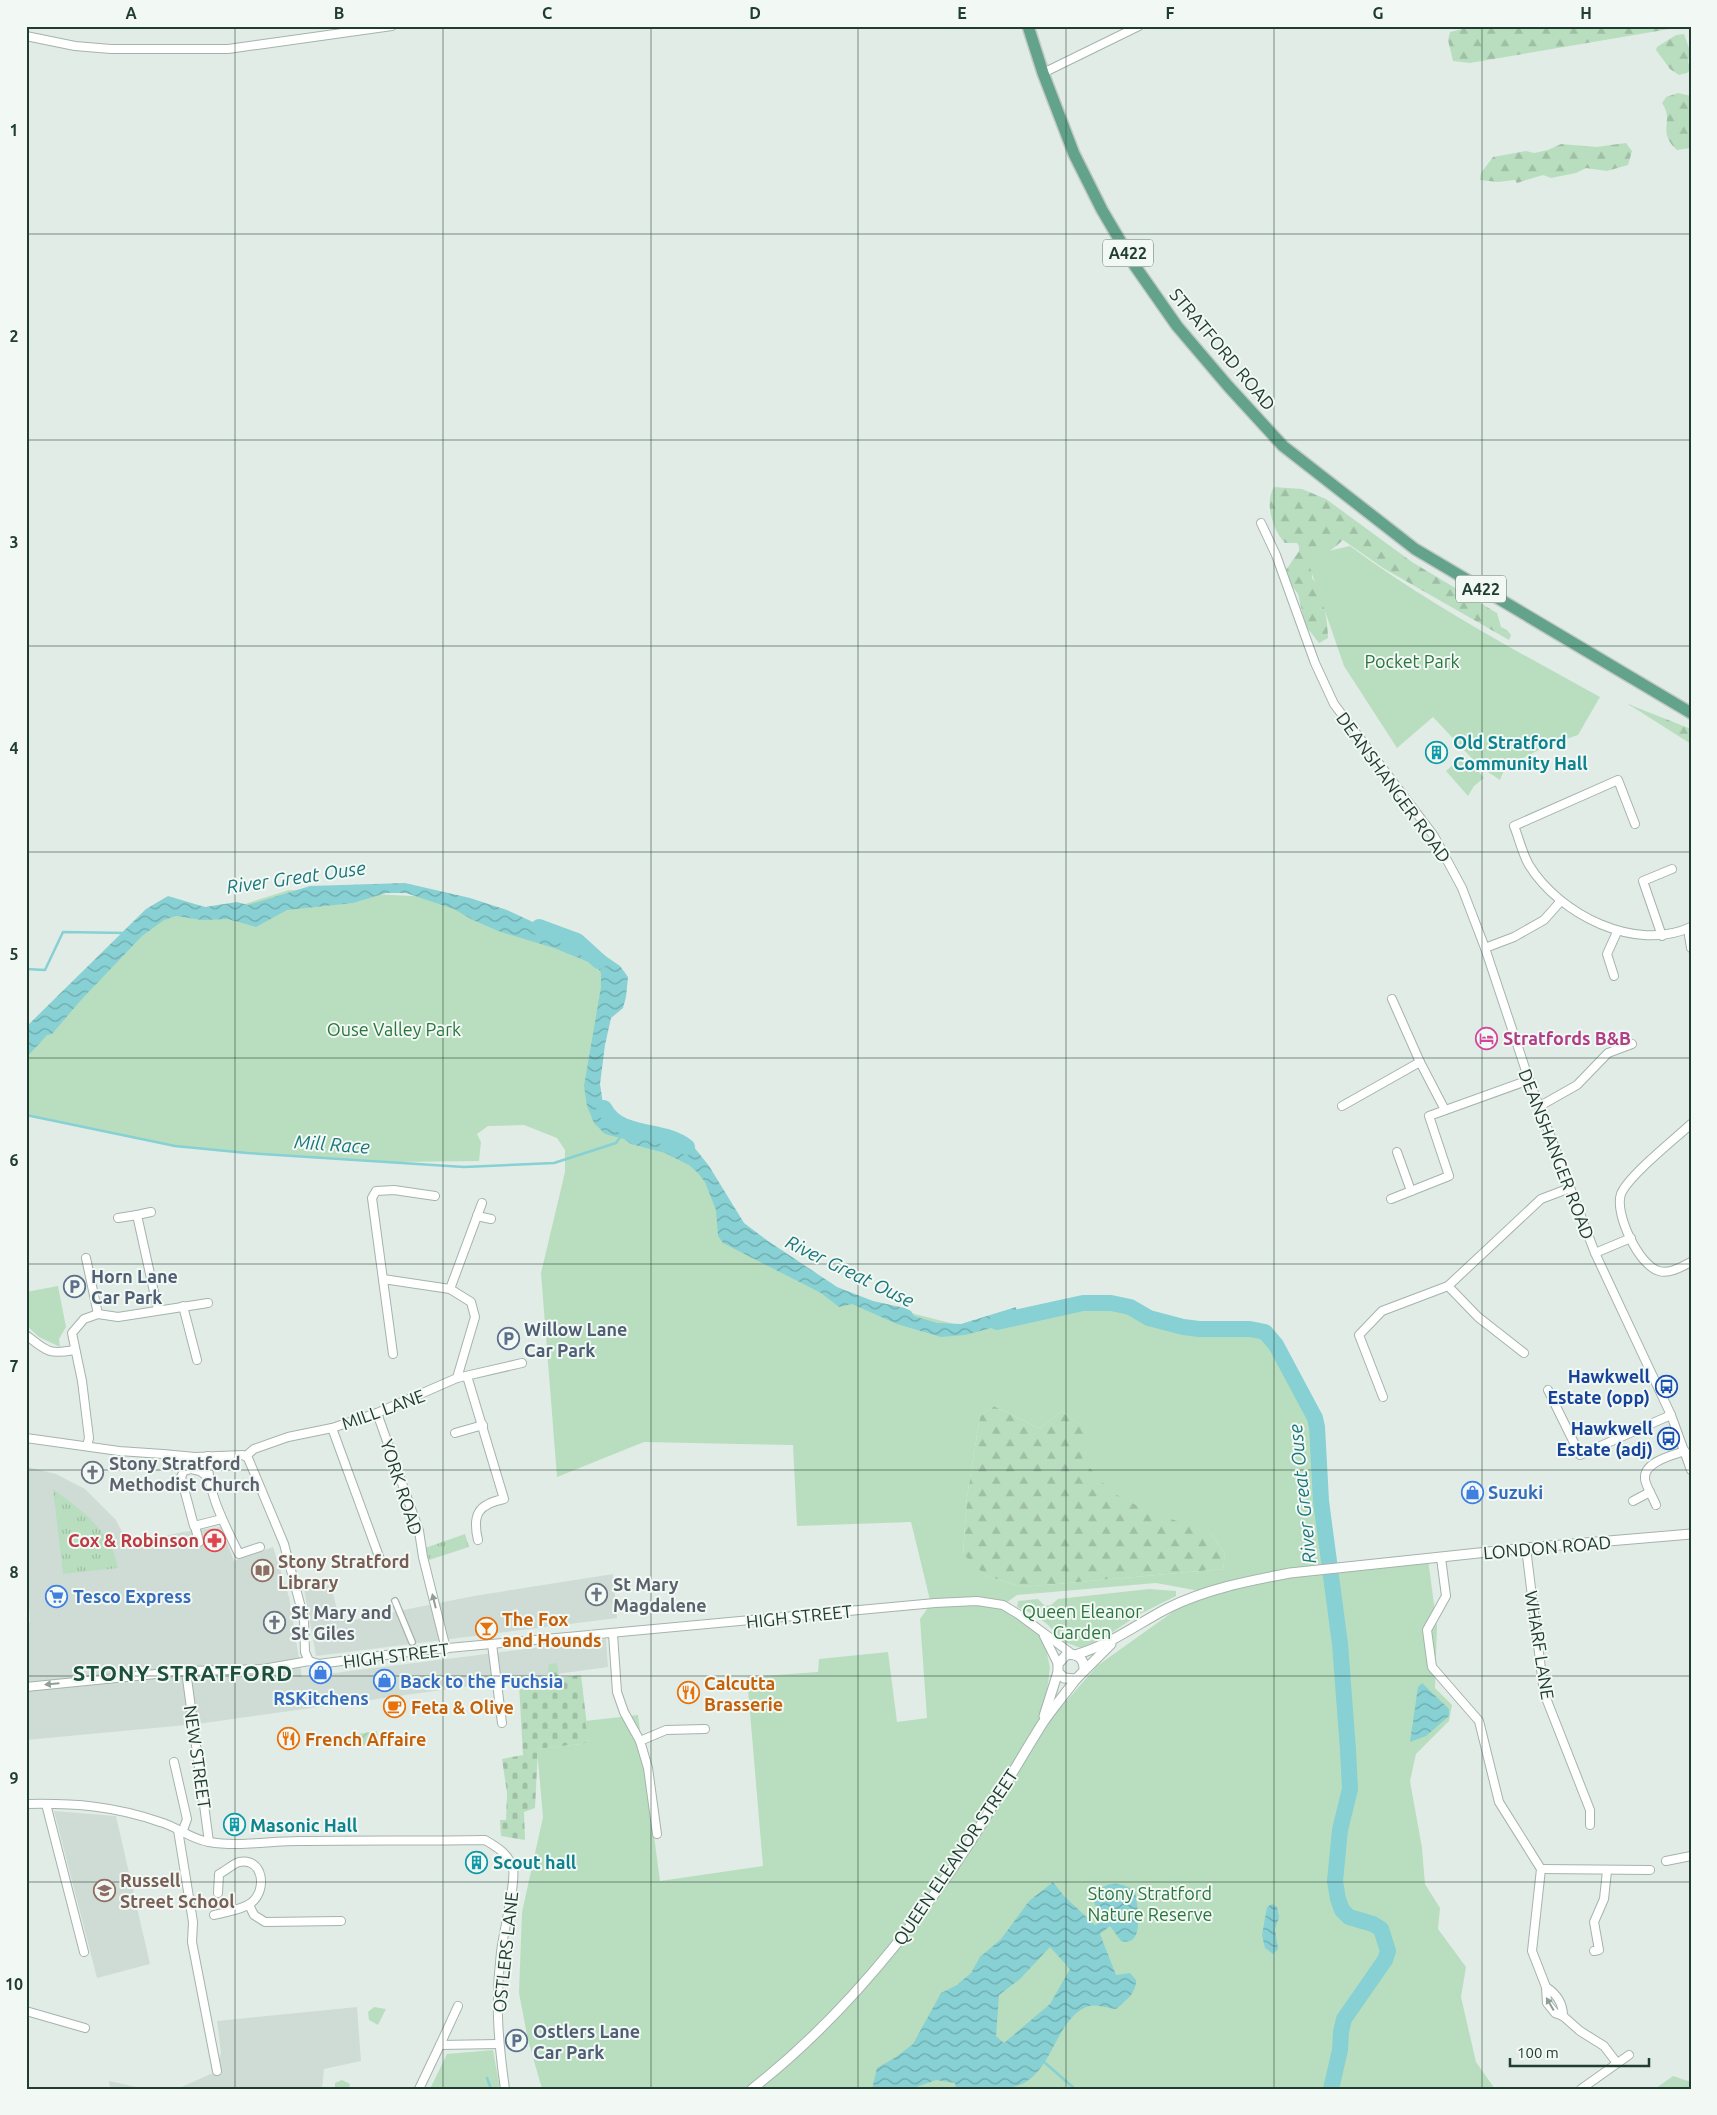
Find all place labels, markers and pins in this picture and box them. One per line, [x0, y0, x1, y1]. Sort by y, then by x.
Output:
place label: Old Stratford Community Hall [1453, 732, 1588, 773]
building icon: Old Stratford Community Hall [1425, 740, 1449, 764]
hotel icon: Stratfords B&B [1475, 1026, 1499, 1050]
place label: Stratfords B&B [1503, 1028, 1631, 1048]
place label: Horn Lane Car Park [91, 1266, 178, 1307]
parking icon: Horn Lane Car Park [63, 1274, 87, 1298]
place label: Willow Lane Car Park [524, 1319, 627, 1360]
parking icon: Willow Lane Car Park [496, 1327, 520, 1351]
place label: Hawkwell Estate (opp) [1547, 1366, 1651, 1408]
bus stop icon: Hawkwell Estate (opp) [1654, 1374, 1678, 1398]
place label: Hawkwell Estate (adj) [1557, 1418, 1654, 1460]
bus stop icon: Hawkwell Estate (adj) [1657, 1426, 1681, 1450]
place label: Stony Stratford Methodist Church [109, 1453, 260, 1494]
church icon: Stony Stratford Methodist Church [81, 1461, 105, 1485]
shop icon: Suzuki [1460, 1480, 1484, 1504]
place label: Suzuki [1488, 1482, 1543, 1502]
pharmacy icon: Cox & Robinson [203, 1528, 227, 1552]
place label: Cox & Robinson [68, 1530, 199, 1550]
place label: Stony Stratford Library [278, 1551, 410, 1592]
library icon: Stony Stratford Library [250, 1559, 274, 1583]
place label: St Mary Magdalene [613, 1574, 707, 1615]
church icon: St Mary Magdalene [585, 1582, 609, 1606]
supermarket icon: Tesco Express [45, 1584, 69, 1608]
place label: Tesco Express [73, 1586, 191, 1606]
place label: St Mary and St Giles [291, 1602, 392, 1643]
place label: The Fox and Hounds [502, 1609, 602, 1650]
church icon: St Mary and St Giles [263, 1610, 287, 1634]
bar icon: The Fox and Hounds [474, 1617, 498, 1641]
shop icon: RSKitchens [309, 1661, 333, 1685]
shop icon: Back to the Fuchsia [372, 1669, 396, 1693]
place label: Back to the Fuchsia [400, 1671, 563, 1691]
place label: Calcutta Brasserie [704, 1673, 783, 1714]
restaurant icon: Calcutta Brasserie [676, 1681, 700, 1705]
place label: RSKitchens [273, 1688, 369, 1708]
cafe icon: Feta & Olive [383, 1695, 407, 1719]
place label: Feta & Olive [411, 1697, 514, 1717]
restaurant icon: French Affaire [277, 1727, 301, 1751]
place label: French Affaire [305, 1729, 426, 1749]
building icon: Masonic Hall [222, 1813, 246, 1837]
place label: Masonic Hall [250, 1815, 358, 1835]
building icon: Scout hall [465, 1850, 489, 1874]
place label: Scout hall [493, 1852, 577, 1872]
place label: Russell Street School [120, 1870, 235, 1911]
school or university icon: Russell Street School [92, 1878, 116, 1902]
place label: Ostlers Lane Car Park [533, 2021, 640, 2062]
parking icon: Ostlers Lane Car Park [505, 2029, 529, 2053]

